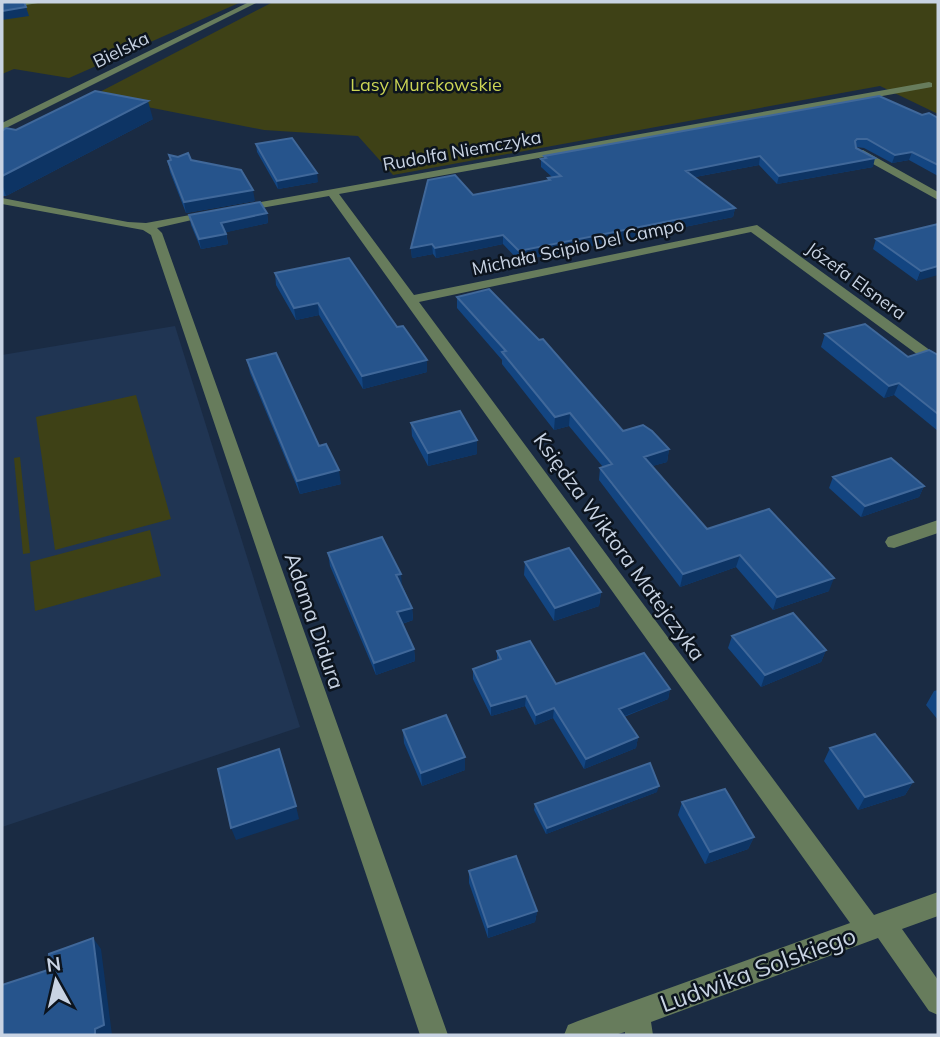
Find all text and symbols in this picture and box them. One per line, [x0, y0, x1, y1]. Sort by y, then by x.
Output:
street label: Bielska [89, 26, 153, 73]
park label: Lasy Murckowskie [350, 73, 502, 96]
street label: Rudolfa Niemczyka [381, 125, 543, 176]
street label: Michała Scipio Del Campo [470, 213, 686, 280]
street label: Józefa Elsnera [802, 237, 911, 325]
street label: Księdza Wiktora Matejczyka [528, 428, 711, 665]
street label: Adama Didura [279, 549, 350, 692]
street label: Ludwika Solskiego [656, 920, 860, 1018]
north arrow [21, 946, 91, 1016]
text: N [45, 951, 62, 977]

